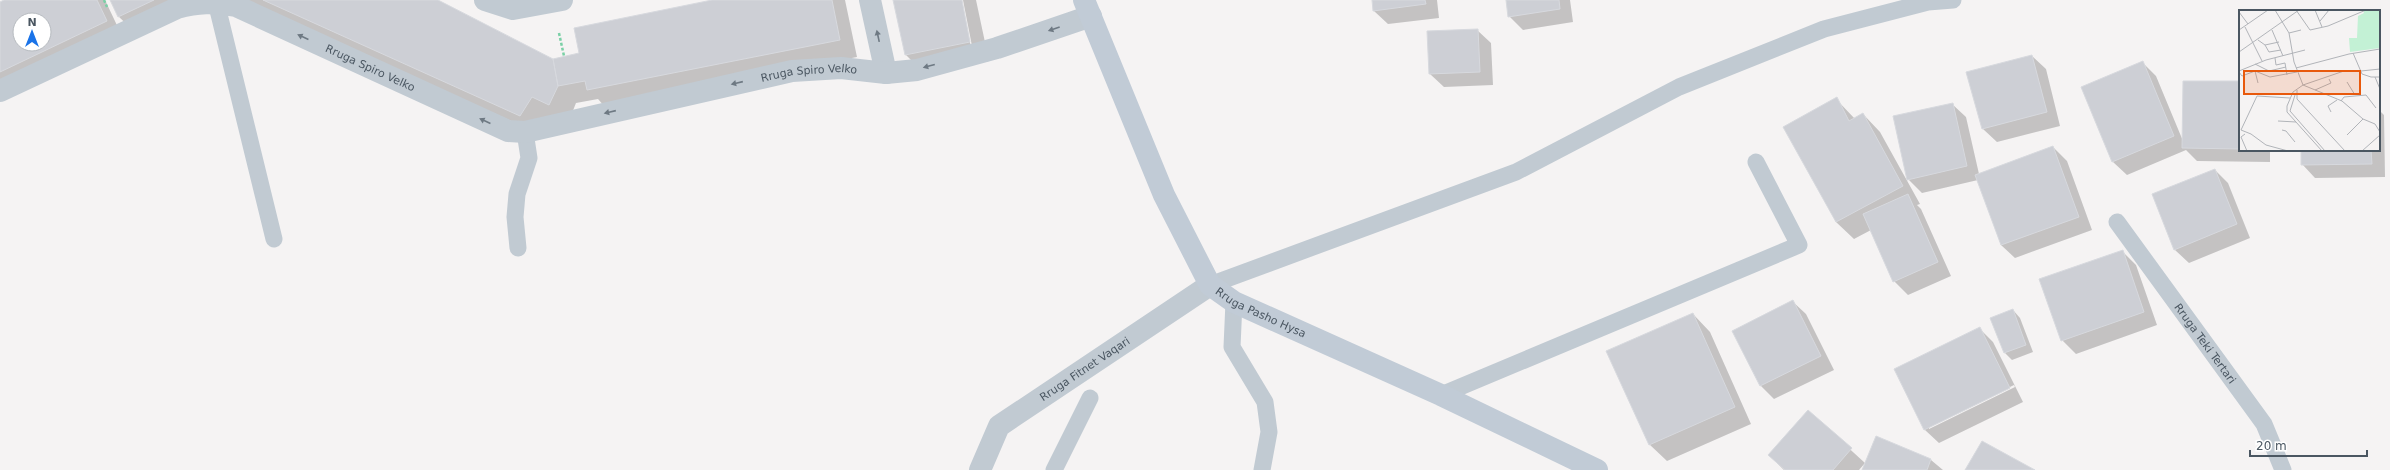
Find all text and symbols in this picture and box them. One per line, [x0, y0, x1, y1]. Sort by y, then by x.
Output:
inset map [2239, 10, 2380, 151]
north arrow [12, 12, 52, 52]
text: N [27, 16, 37, 29]
one-way arrow [1047, 26, 1059, 32]
one-way arrow [875, 30, 881, 43]
one-way arrow [298, 34, 309, 40]
street label: Rruga Spiro Velko [323, 42, 417, 95]
street label: Rruga Spiro Velko [760, 62, 858, 85]
one-way arrow [923, 64, 936, 70]
one-way arrow [731, 81, 743, 87]
one-way arrow [604, 109, 616, 115]
one-way arrow [479, 118, 490, 124]
street label: Rruga Pasho Hysa [1213, 285, 1308, 341]
street label: Rruga Teki Tertari [2171, 301, 2238, 386]
street label: Rruga Fitnet Vaqari [1037, 334, 1133, 404]
scale bar [2250, 432, 2367, 458]
text: 20 m [2256, 439, 2287, 453]

